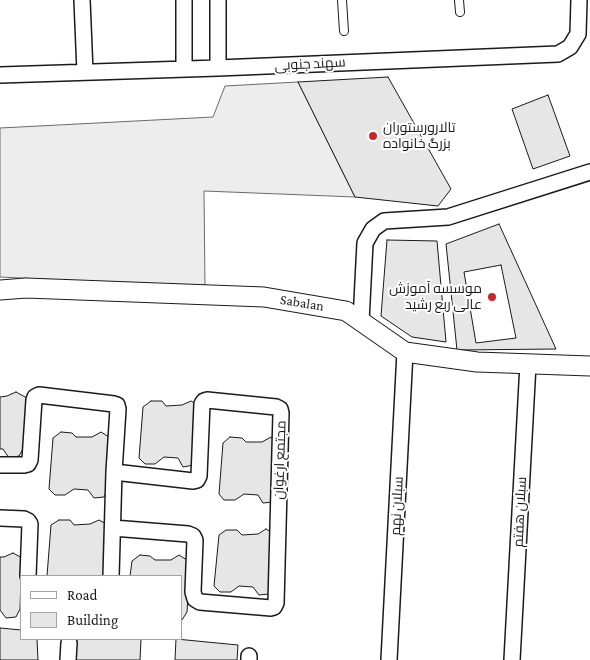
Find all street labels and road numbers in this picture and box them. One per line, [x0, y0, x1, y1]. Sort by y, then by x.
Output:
street label: سهند جنوبی [274, 54, 346, 74]
street label: Sabalan [279, 291, 325, 315]
street label: مجتمع ارغوان [270, 420, 290, 500]
street label: سبلان نهم [387, 476, 407, 536]
street label: سبلان هفتم [510, 476, 530, 548]

